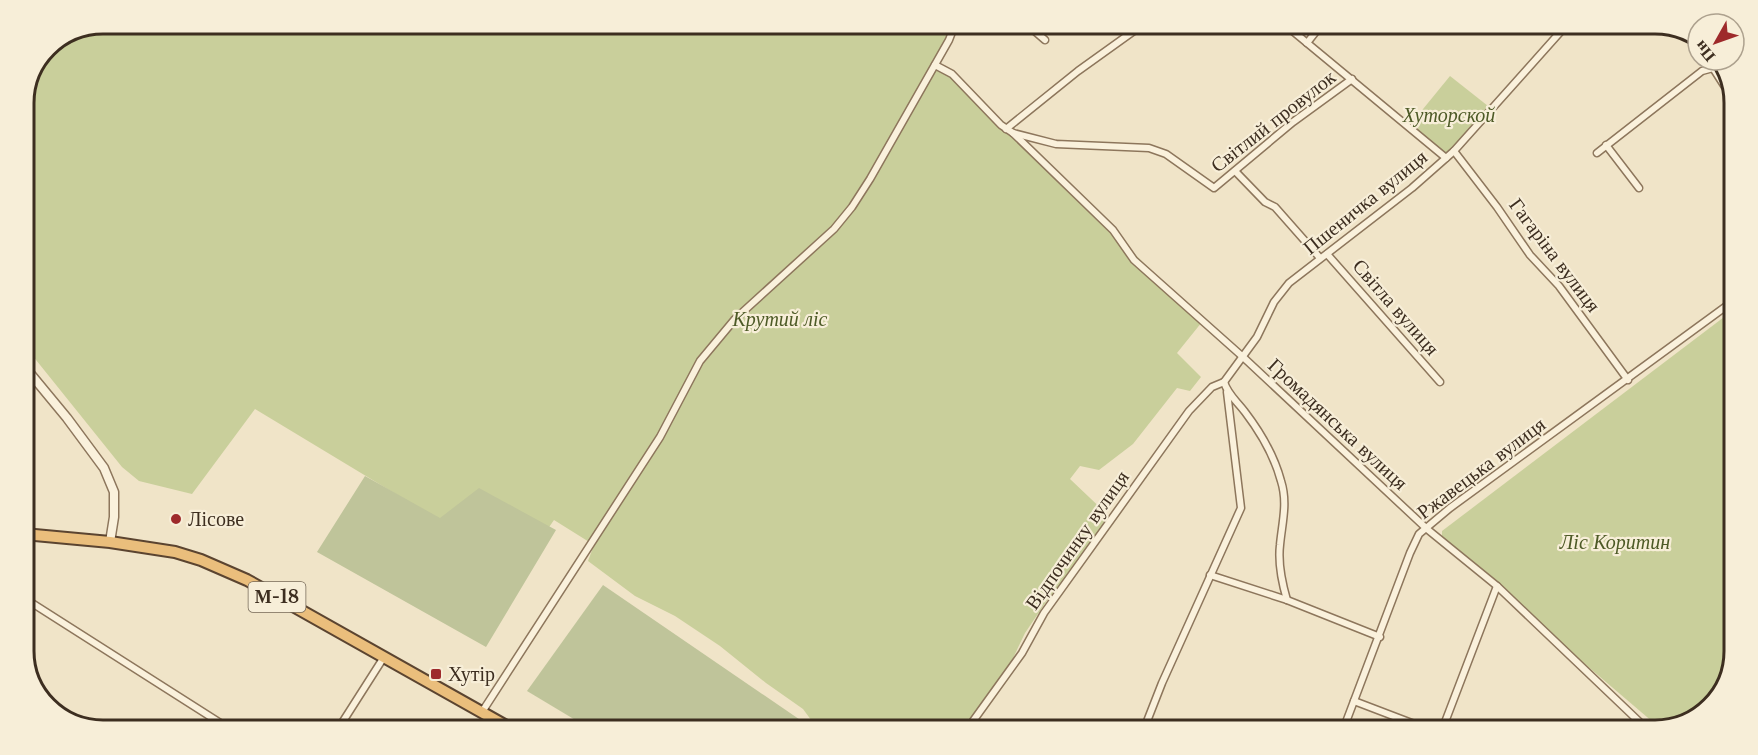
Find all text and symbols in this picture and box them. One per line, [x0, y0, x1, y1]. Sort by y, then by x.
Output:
north arrow [1686, 12, 1746, 72]
text: Пн [1690, 37, 1719, 66]
street label: Світлий провулок [1206, 65, 1340, 177]
park label: Хуторской [1402, 103, 1495, 127]
street label: Пшеничка вулиця [1298, 145, 1432, 259]
street label: Гагаріна вулиця [1504, 193, 1606, 317]
street label: Світла вулиця [1348, 254, 1444, 360]
park label: Крутий ліс [732, 307, 828, 331]
street label: Громадянська вулиця [1263, 353, 1413, 495]
street label: Ржавецька вулиця [1412, 412, 1550, 524]
street label: Відпочинку вулиця [1020, 466, 1134, 614]
place label: Лісове [188, 507, 244, 531]
marker: Лісове [169, 512, 183, 526]
park label: Ліс Коритин [1559, 530, 1670, 554]
road number: М-18 [248, 582, 306, 612]
place label: Хутір [448, 662, 495, 686]
marker: Хутір [429, 667, 443, 681]

